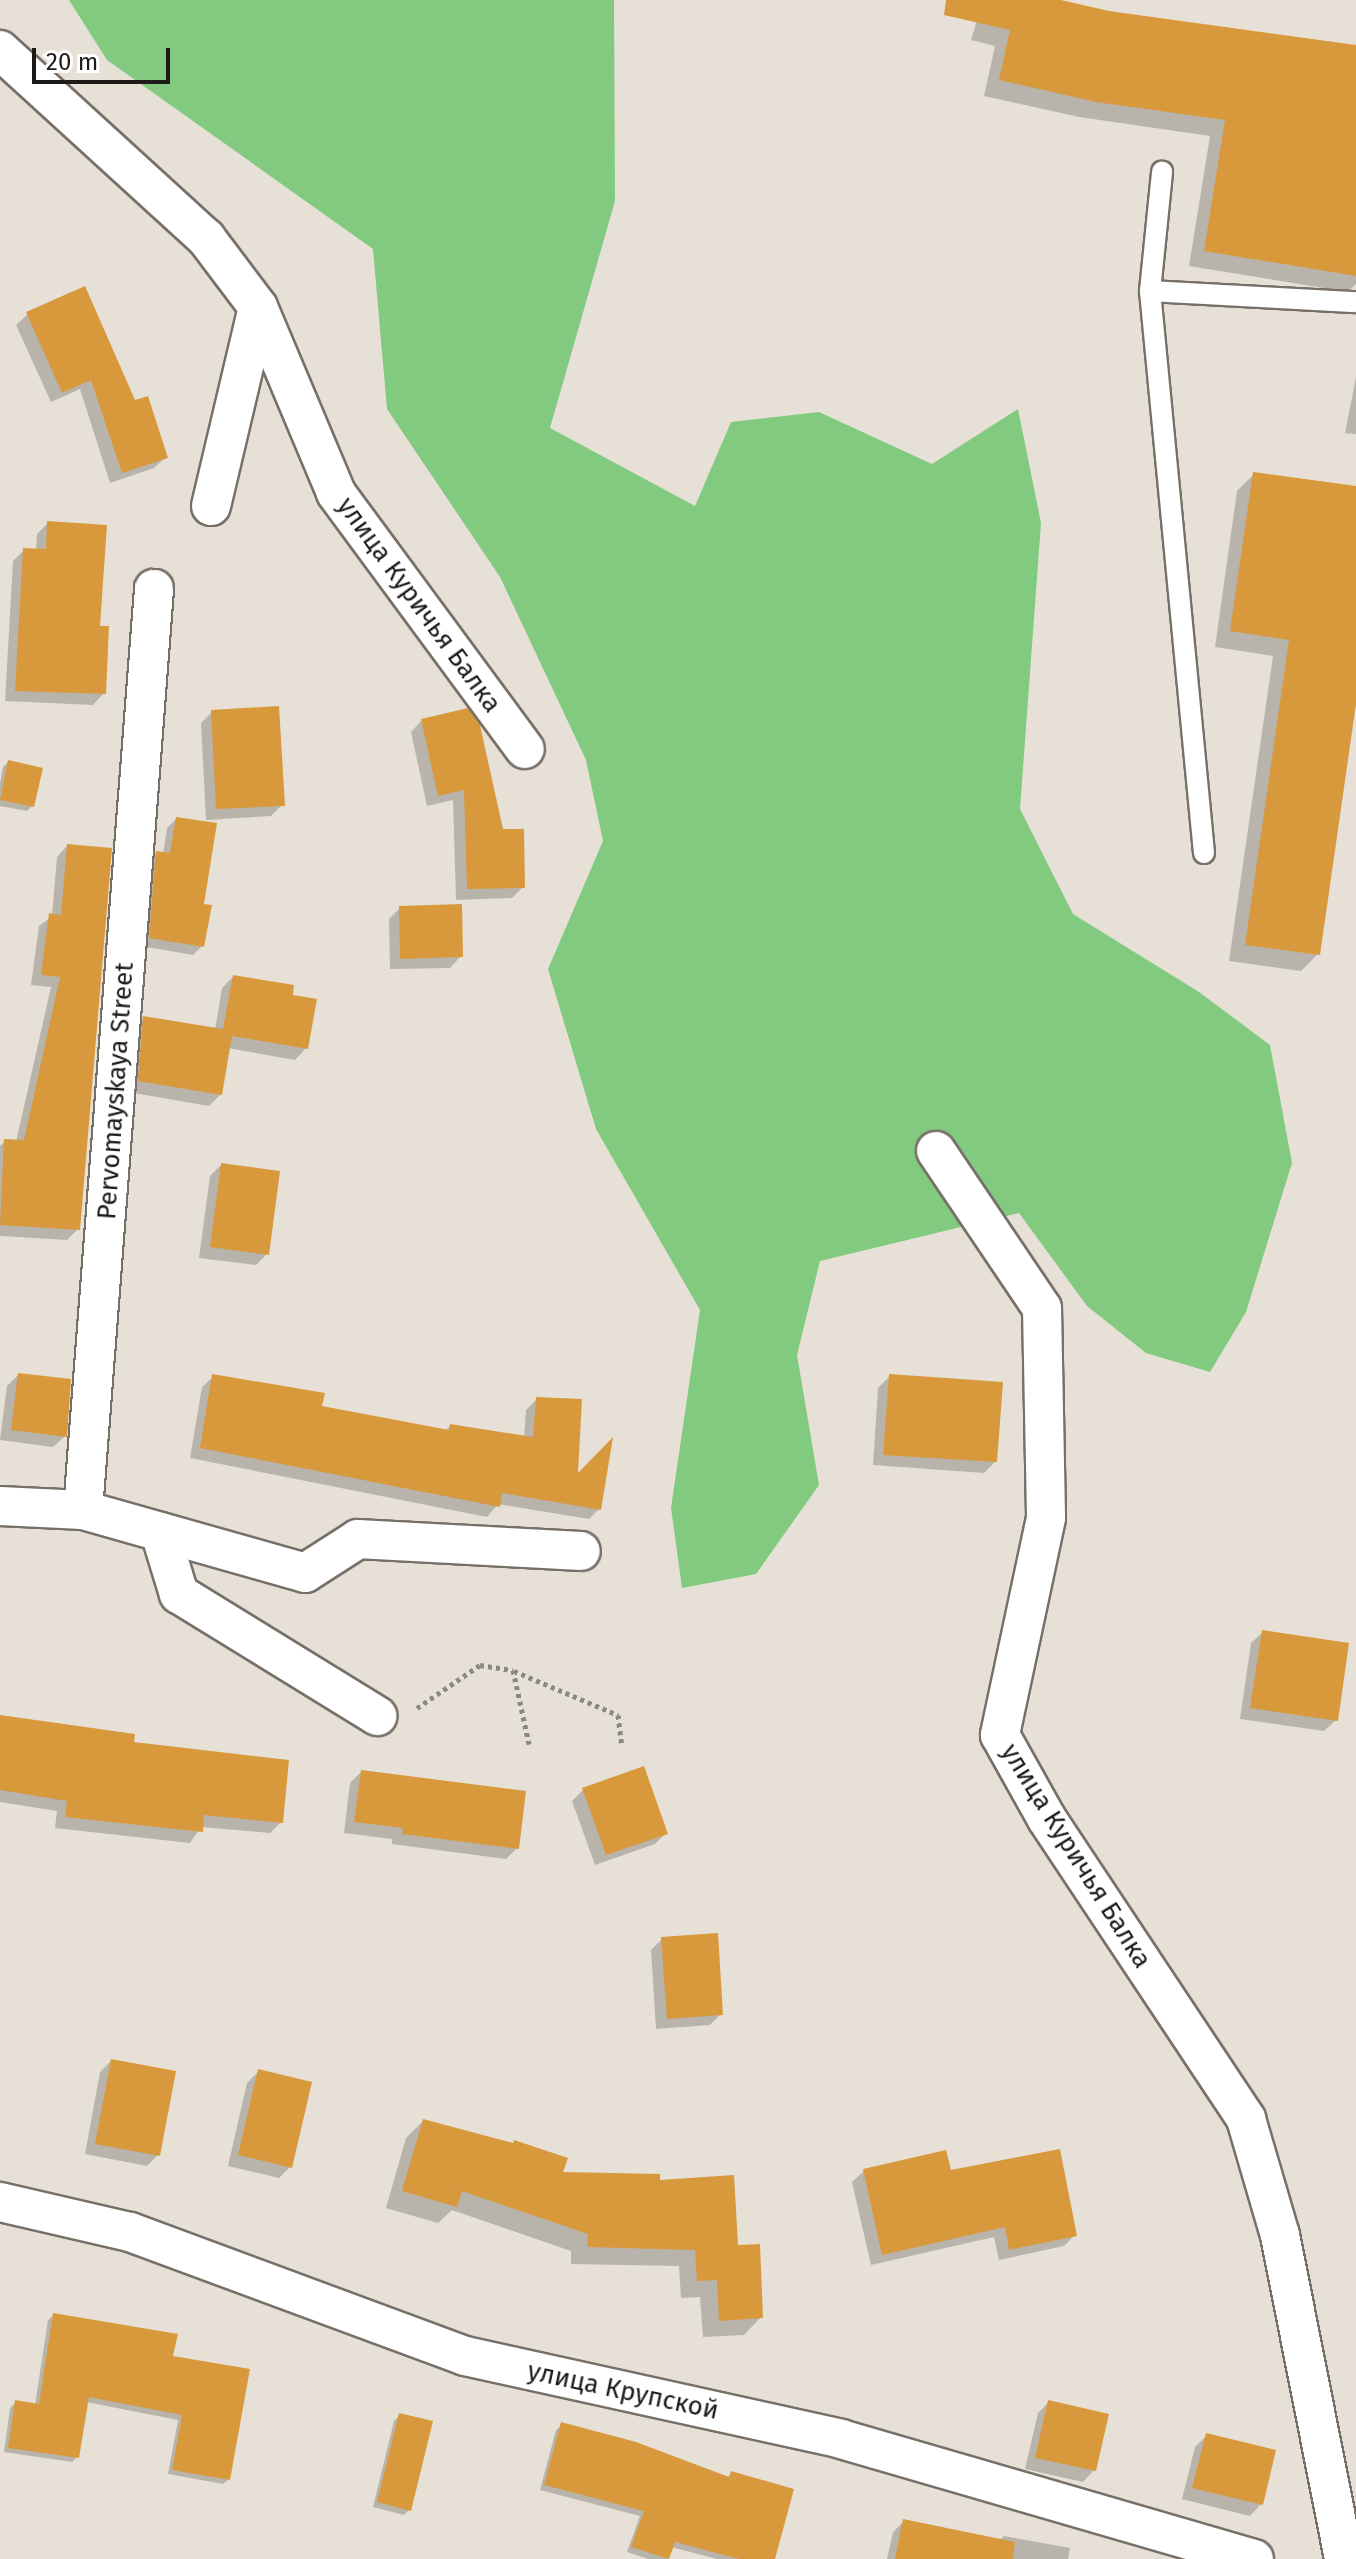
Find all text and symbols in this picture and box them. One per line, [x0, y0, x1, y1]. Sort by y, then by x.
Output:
scale bar [36, 32, 174, 82]
text: 20 m [46, 48, 98, 76]
street label: улица Куричья Балка [330, 491, 508, 719]
street label: Pervomayskaya Street [91, 961, 141, 1221]
street label: улица Куричья Балка [994, 1738, 1158, 1974]
street label: улица Крупской [525, 2356, 721, 2426]

